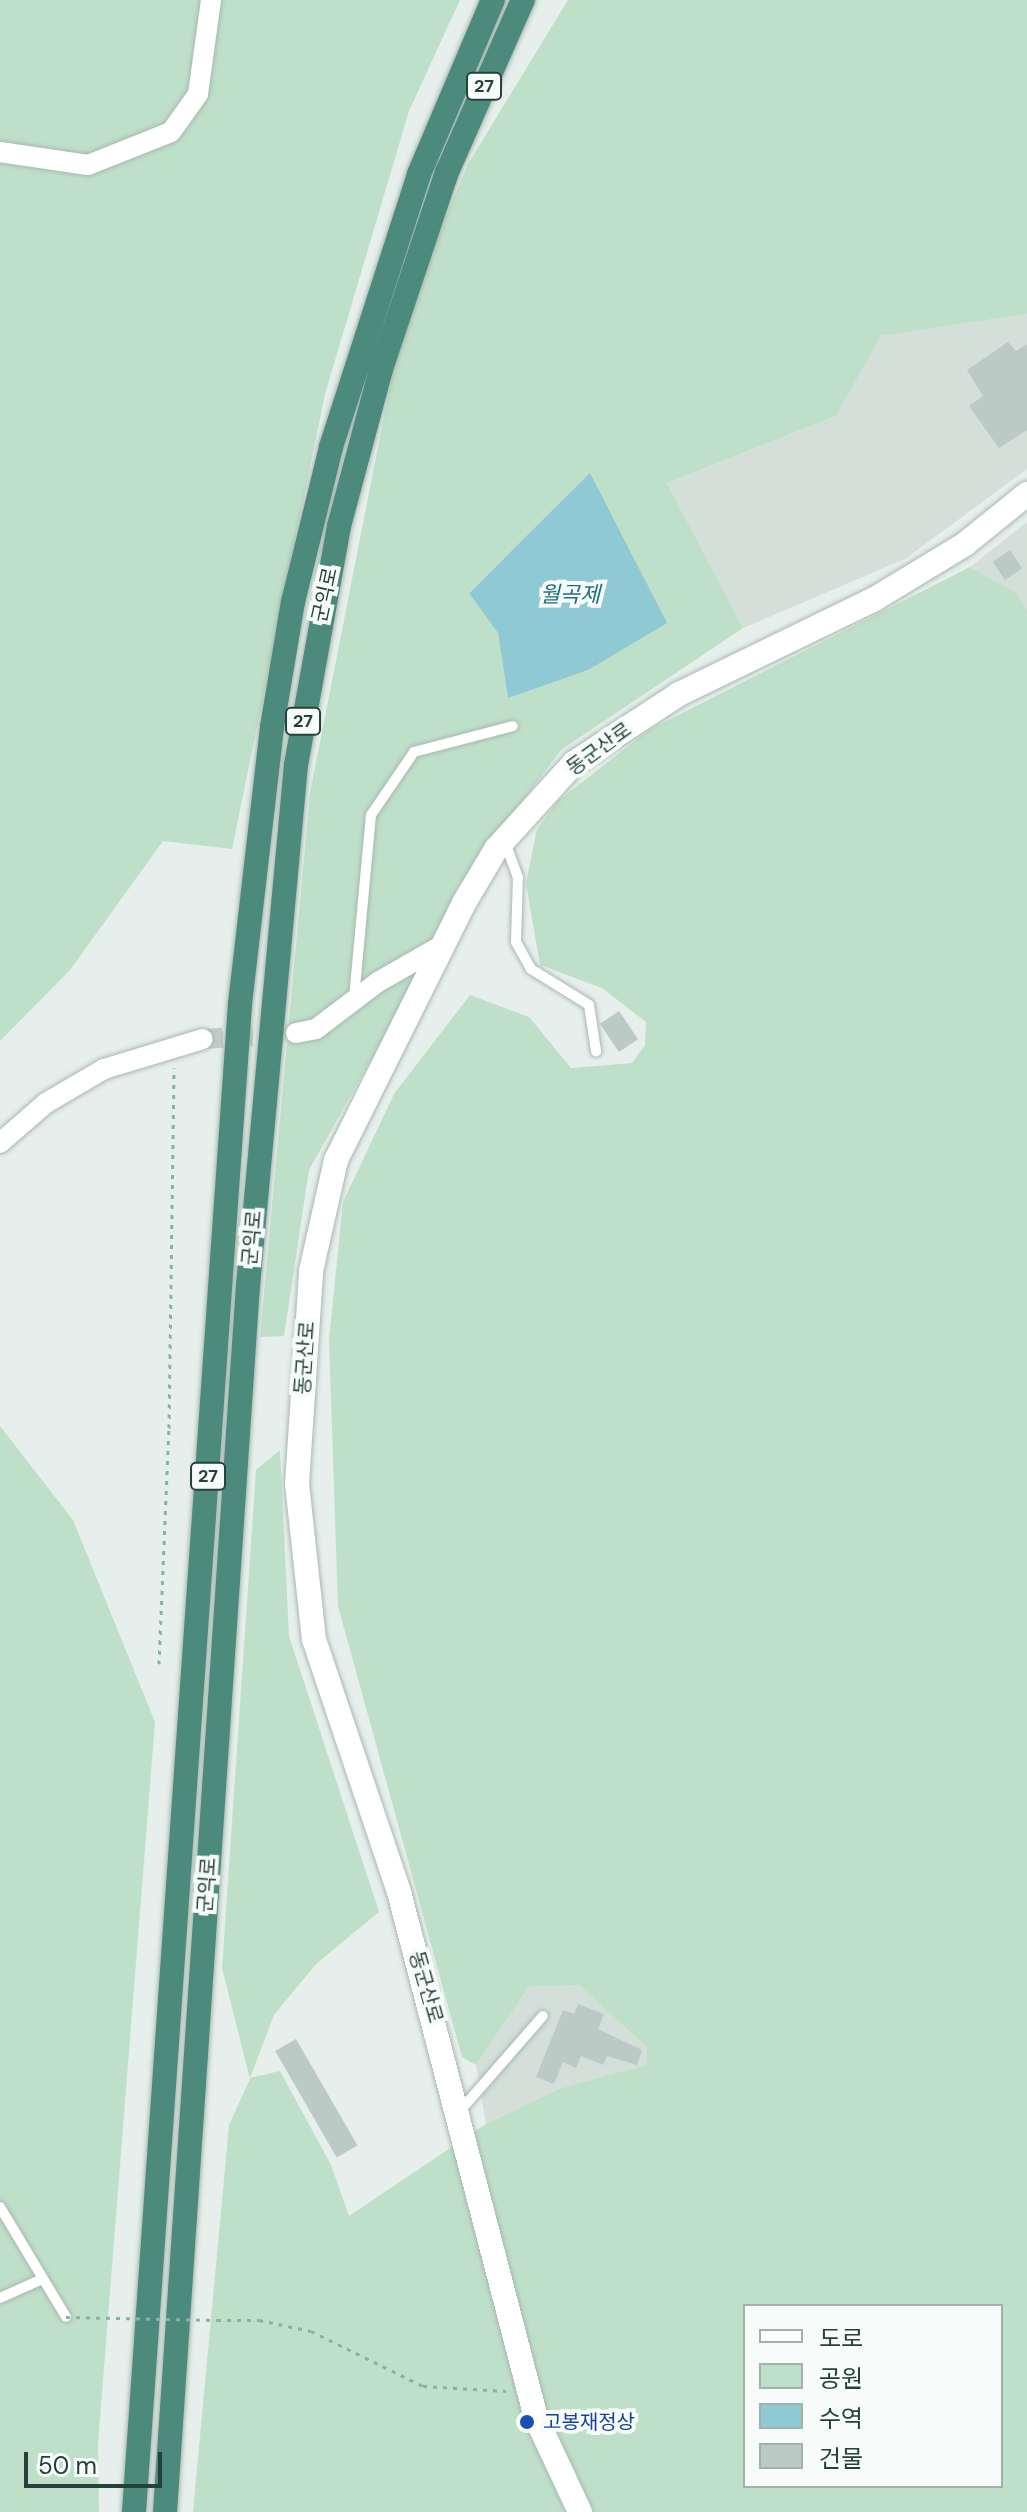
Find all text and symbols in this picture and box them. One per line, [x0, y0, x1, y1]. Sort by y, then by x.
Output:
road number: 27 [466, 72, 502, 100]
street label: 군익로 [308, 566, 342, 624]
water label: 월곡제 [540, 582, 600, 608]
road number: 27 [285, 707, 321, 735]
street label: 동군산로 [562, 718, 636, 780]
street label: 군익로 [238, 1209, 266, 1267]
street label: 동군산로 [290, 1320, 320, 1396]
road number: 27 [190, 1462, 226, 1490]
street label: 군익로 [193, 1857, 221, 1913]
street label: 동군산로 [404, 1948, 448, 2026]
legend [743, 2304, 1003, 2488]
text: 도로 [819, 2323, 863, 2354]
text: 공원 [819, 2363, 863, 2394]
text: 수역 [819, 2403, 863, 2434]
place label: 고봉재정상 [543, 2410, 635, 2434]
marker: 고봉재정상 [518, 2413, 536, 2431]
scale bar [28, 2436, 166, 2486]
text: 건물 [819, 2443, 863, 2474]
text: 50 m [38, 2450, 97, 2481]

